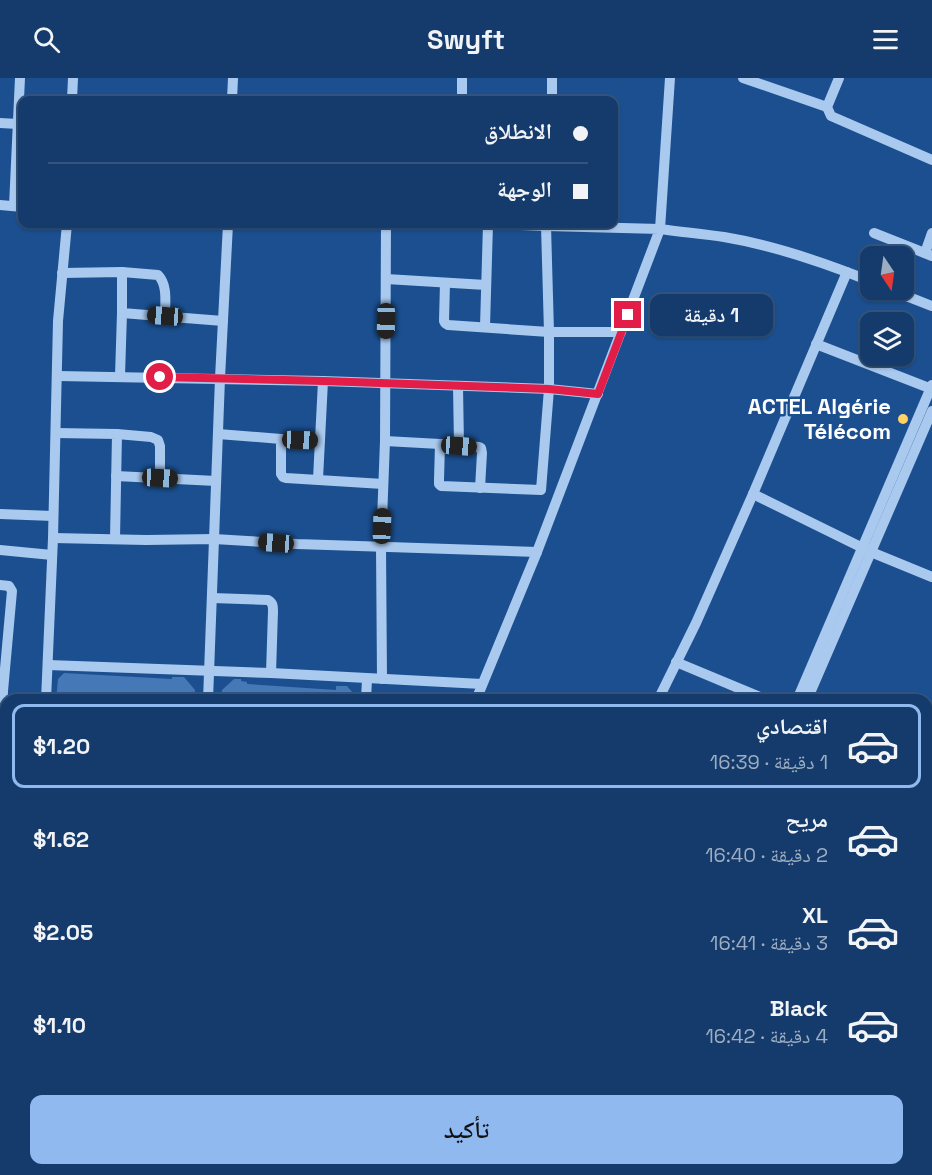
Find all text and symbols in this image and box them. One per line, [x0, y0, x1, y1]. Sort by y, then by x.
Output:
text: Swyft [427, 22, 505, 57]
icon: search [30, 23, 63, 56]
icon: menu [869, 23, 902, 56]
text: الانطلاق [484, 117, 552, 145]
text: الوجهة [497, 175, 552, 203]
north arrow [860, 246, 914, 300]
map controls [860, 246, 914, 366]
callout: 1 دقيقة [649, 294, 772, 336]
route end [614, 301, 641, 328]
text: 1 دقيقة [684, 302, 739, 328]
car [377, 303, 395, 339]
car [146, 306, 184, 326]
button: layers [860, 312, 914, 366]
route start [146, 363, 173, 390]
place label: ACTEL Algérie Télécom [748, 392, 891, 445]
marker: ACTEL Algérie Télécom [896, 412, 910, 426]
car [282, 430, 318, 450]
car [440, 436, 478, 456]
car [142, 468, 178, 488]
car [372, 508, 392, 544]
car [257, 533, 295, 553]
text: اقتصادي [756, 712, 828, 740]
icon: car [846, 719, 900, 773]
text: $1.20 [33, 732, 90, 760]
text: 1 دقيقة · 16:39 [710, 749, 828, 775]
text: مريح [785, 805, 828, 833]
icon: car [846, 812, 900, 866]
text: $1.62 [33, 825, 89, 853]
text: 2 دقيقة · 16:40 [705, 842, 828, 868]
text: XL [802, 901, 828, 929]
icon: car [846, 905, 900, 959]
text: $2.05 [33, 918, 93, 946]
text: 3 دقيقة · 16:41 [710, 930, 828, 956]
text: Black [770, 994, 828, 1022]
icon: car [846, 998, 900, 1052]
text: $1.10 [33, 1011, 86, 1039]
text: 4 دقيقة · 16:42 [705, 1023, 828, 1049]
button: تأكيد [30, 1095, 903, 1164]

